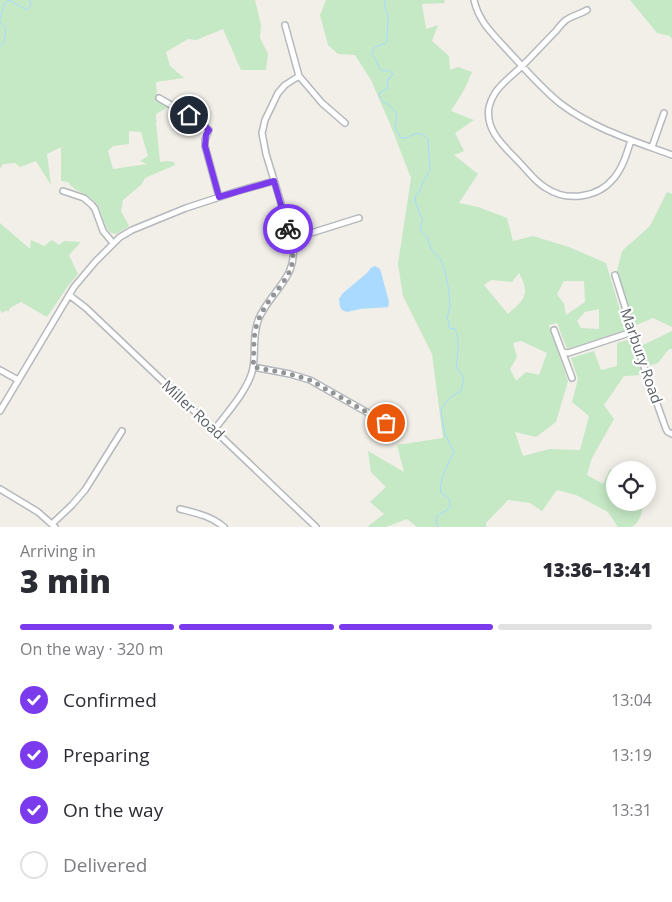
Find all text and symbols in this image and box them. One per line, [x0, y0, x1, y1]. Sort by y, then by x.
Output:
pin [168, 94, 210, 136]
icon: home [175, 101, 203, 129]
courier [263, 204, 313, 254]
icon: bike [274, 215, 302, 243]
street label: Marbury Road [616, 305, 668, 406]
street label: Miller Road [158, 375, 229, 444]
pin [365, 402, 407, 444]
icon: bag [372, 409, 400, 437]
map controls [606, 461, 656, 511]
button: locate [606, 461, 656, 511]
text: Arriving in [20, 540, 96, 562]
text: 13:36–13:41 [542, 557, 652, 583]
text: 3 min [20, 559, 111, 602]
text: On the way · 320 m [20, 638, 163, 660]
icon: check [20, 686, 48, 714]
text: Confirmed [63, 687, 157, 713]
text: 13:04 [611, 689, 652, 711]
icon: check [20, 741, 48, 769]
text: Preparing [63, 742, 150, 768]
text: 13:19 [611, 744, 652, 766]
icon: check [20, 796, 48, 824]
text: On the way [63, 797, 163, 823]
text: 13:31 [611, 799, 652, 821]
text: Delivered [63, 852, 147, 878]

